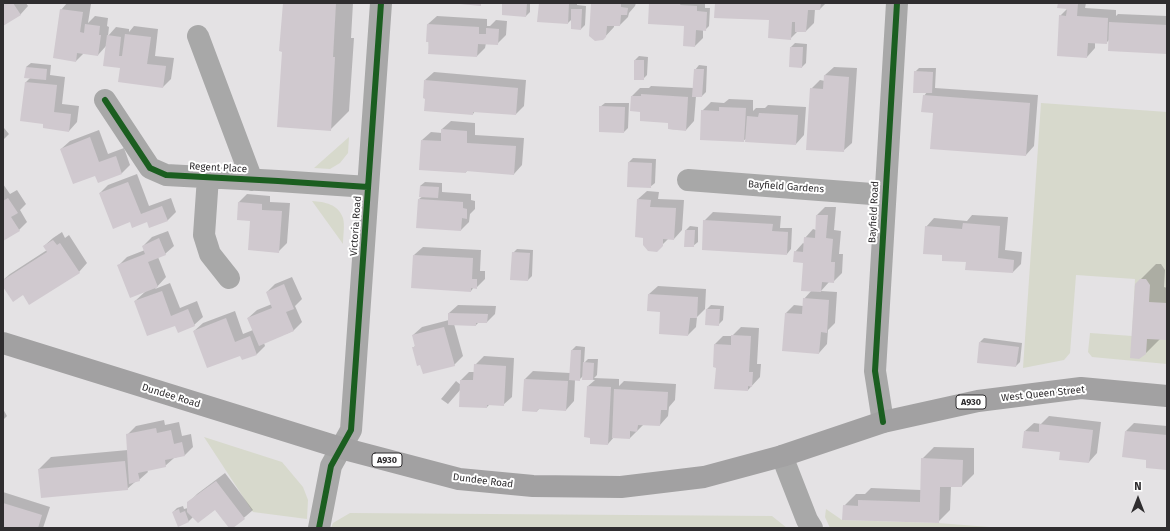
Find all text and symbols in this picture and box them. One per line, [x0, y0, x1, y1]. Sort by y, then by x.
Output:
street label: Regent Place [189, 160, 247, 176]
street label: Bayfield Gardens [748, 178, 824, 196]
street label: Bayfield Road [866, 181, 882, 243]
street label: Victoria Road [348, 196, 364, 256]
street label: Dundee Road [140, 381, 202, 411]
street label: West Queen Street [1001, 384, 1085, 404]
road number: A930 [956, 395, 986, 409]
road number: A930 [372, 453, 402, 467]
street label: Dundee Road [452, 471, 514, 491]
north arrow [1118, 479, 1158, 519]
text: N [1134, 480, 1142, 493]

